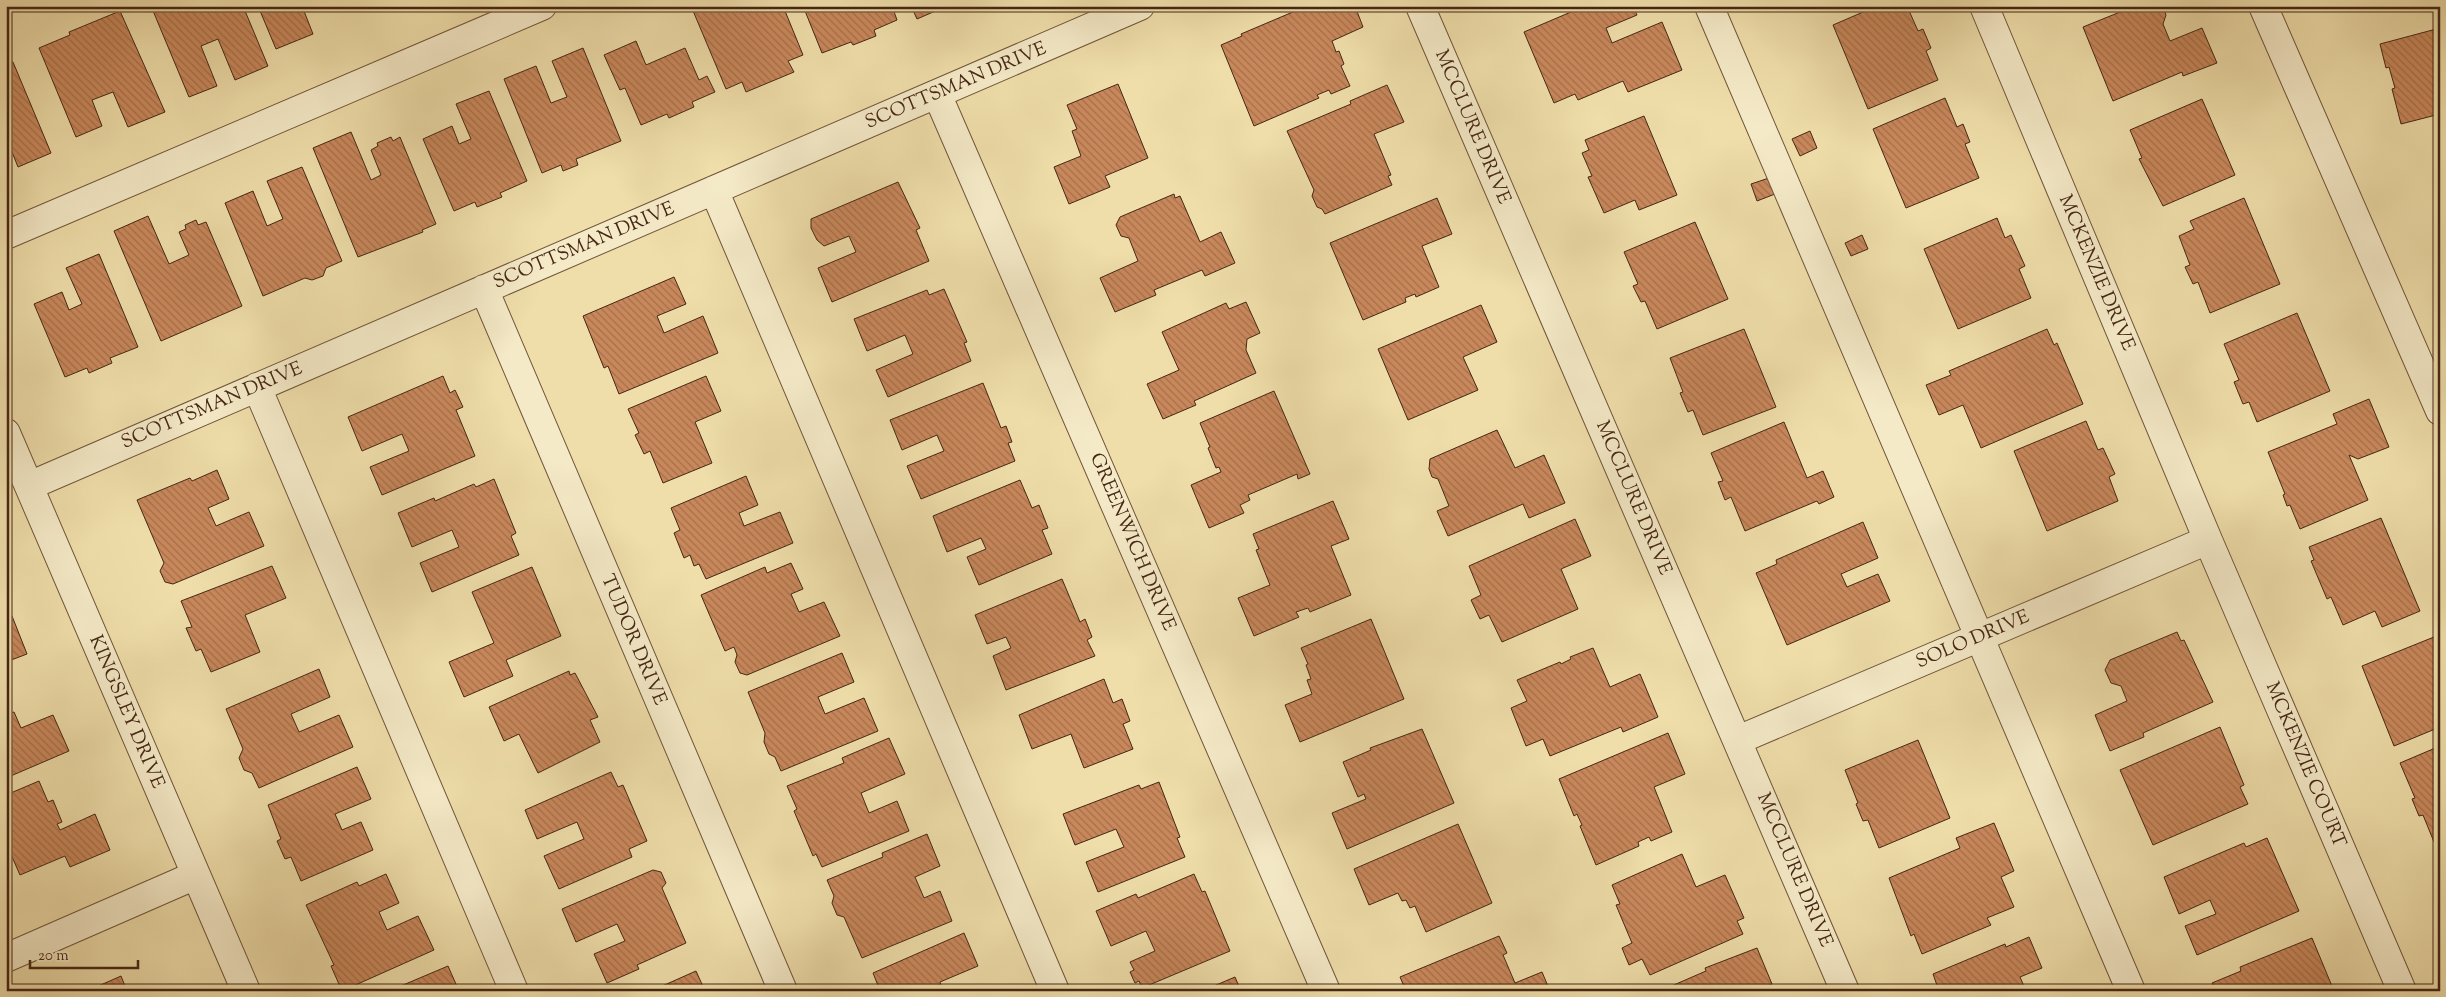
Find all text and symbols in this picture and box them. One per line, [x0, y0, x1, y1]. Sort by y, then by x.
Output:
street label: SCOTTSMAN DRIVE [861, 35, 1051, 136]
street label: MCCLURE DRIVE [1427, 46, 1517, 209]
street label: MCKENZIE DRIVE [2051, 191, 2141, 356]
street label: SCOTTSMAN DRIVE [489, 195, 679, 296]
street label: SCOTTSMAN DRIVE [117, 355, 307, 456]
street label: MCCLURE DRIVE [1588, 417, 1678, 580]
street label: GREENWICH DRIVE [1082, 449, 1182, 636]
street label: TUDOR DRIVE [593, 571, 673, 710]
street label: SOLO DRIVE [1912, 604, 2034, 676]
street label: KINGSLEY DRIVE [81, 631, 171, 793]
street label: MCKENZIE COURT [2258, 678, 2352, 852]
street label: MCCLURE DRIVE [1749, 789, 1839, 952]
scale bar [30, 937, 138, 969]
text: 20 m [38, 946, 69, 967]

